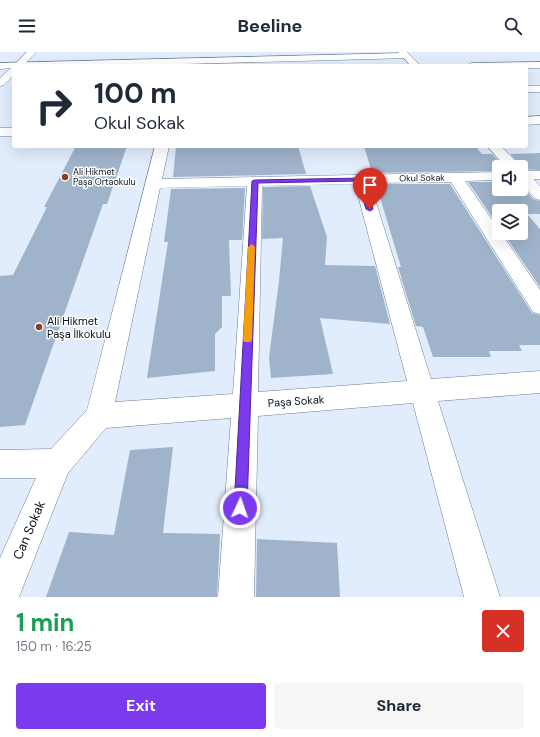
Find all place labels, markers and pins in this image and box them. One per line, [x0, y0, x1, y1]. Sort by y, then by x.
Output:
place label: Ali Hikmet Paşa Ortaokulu [73, 166, 136, 188]
pin [353, 168, 387, 209]
marker: Ali Hikmet Paşa Ortaokulu [60, 172, 70, 182]
place label: Ali Hikmet Paşa İlkokulu [47, 314, 111, 341]
marker: Ali Hikmet Paşa İlkokulu [34, 322, 44, 332]

